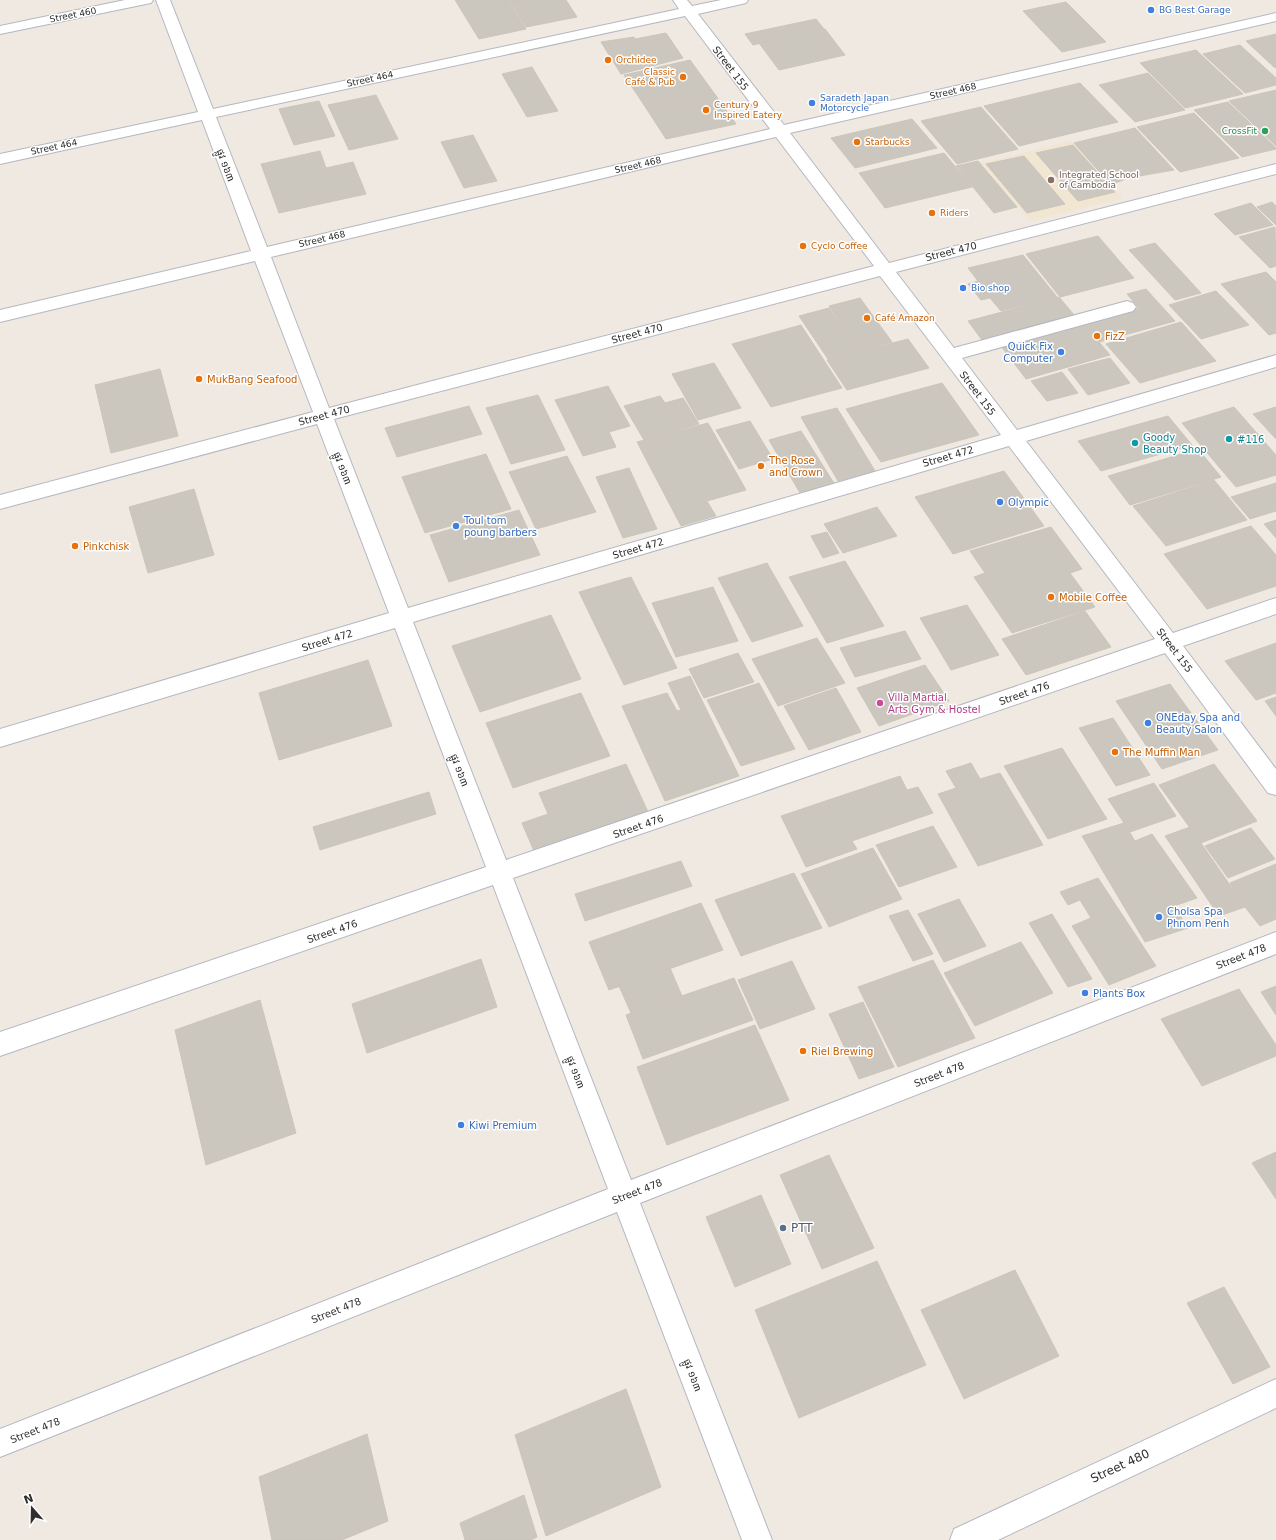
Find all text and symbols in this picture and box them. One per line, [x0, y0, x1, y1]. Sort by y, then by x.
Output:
marker: BG Best Garage [1146, 5, 1156, 15]
place label: BG Best Garage [1159, 5, 1231, 15]
street label: Street 460 [49, 6, 97, 24]
street label: Street 155 [710, 44, 751, 93]
marker: Orchidee [603, 55, 613, 65]
place label: Orchidee [616, 55, 657, 65]
place label: Classic Café & Pub [625, 67, 675, 87]
street label: Street 464 [346, 69, 394, 89]
marker: Classic Café & Pub [678, 72, 688, 82]
street label: Street 468 [929, 81, 977, 101]
place label: Saradeth Japan Motorcycle [820, 93, 889, 113]
marker: Saradeth Japan Motorcycle [807, 98, 817, 108]
place label: Century 9 Inspired Eatery [714, 100, 783, 120]
marker: Century 9 Inspired Eatery [701, 105, 711, 115]
place label: CrossFit [1222, 126, 1257, 136]
marker: CrossFit [1260, 126, 1270, 136]
street label: Street 464 [30, 137, 78, 157]
marker: Starbucks [852, 137, 862, 147]
place label: Starbucks [865, 137, 910, 147]
street label: ផ្លូវ ១៦៣ [211, 147, 237, 184]
street label: Street 468 [614, 155, 662, 175]
place label: Integrated School of Cambodia [1059, 170, 1139, 190]
marker: Integrated School of Cambodia [1046, 175, 1056, 185]
marker: Riders [927, 208, 937, 218]
place label: Riders [940, 208, 969, 218]
street label: Street 468 [298, 229, 346, 249]
street label: Street 470 [924, 240, 978, 263]
marker: Cyclo Coffee [798, 241, 808, 251]
place label: Cyclo Coffee [811, 241, 868, 251]
marker: Bio shop [958, 283, 968, 293]
place label: Bio shop [971, 283, 1010, 293]
marker: Café Amazon [862, 313, 872, 323]
place label: Café Amazon [875, 313, 935, 323]
street label: Street 470 [610, 321, 664, 346]
marker: FizZ [1092, 331, 1102, 341]
place label: FizZ [1105, 331, 1125, 342]
place label: Quick Fix Computer [1003, 341, 1054, 364]
marker: Quick Fix Computer [1056, 347, 1066, 357]
street label: Street 155 [957, 369, 998, 418]
marker: MukBang Seafood [194, 374, 204, 384]
place label: MukBang Seafood [207, 374, 297, 385]
street label: Street 470 [297, 403, 351, 428]
place label: Goody Beauty Shop [1143, 432, 1207, 455]
marker: #116 [1224, 434, 1234, 444]
place label: #116 [1237, 434, 1264, 445]
marker: Goody Beauty Shop [1130, 438, 1140, 448]
street label: Street 472 [921, 444, 975, 469]
street label: ផ្លូវ ១៦៣ [328, 450, 354, 487]
place label: The Rose and Crown [768, 455, 823, 478]
marker: The Rose and Crown [756, 461, 766, 471]
marker: Olympic [995, 497, 1005, 507]
place label: Olympic [1008, 497, 1049, 508]
place label: Toul tom poung barbers [463, 515, 537, 538]
marker: Toul tom poung barbers [451, 521, 461, 531]
street label: Street 472 [611, 536, 665, 561]
marker: Pinkchisk [70, 541, 80, 551]
place label: Pinkchisk [83, 541, 130, 552]
marker: Mobile Coffee [1046, 592, 1056, 602]
place label: Mobile Coffee [1059, 592, 1127, 603]
street label: Street 155 [1154, 626, 1195, 675]
street label: Street 472 [300, 628, 354, 653]
street label: Street 476 [997, 680, 1051, 707]
place label: Villa Martial Arts Gym & Hostel [888, 692, 981, 715]
marker: Villa Martial Arts Gym & Hostel [875, 698, 885, 708]
place label: ONEday Spa and Beauty Salon [1156, 712, 1240, 735]
marker: ONEday Spa and Beauty Salon [1143, 718, 1153, 728]
marker: The Muffin Man [1110, 747, 1120, 757]
place label: The Muffin Man [1122, 747, 1200, 758]
street label: ផ្លូវ ១៦៣ [445, 752, 471, 789]
street label: Street 476 [611, 813, 665, 840]
place label: Cholsa Spa Phnom Penh [1167, 906, 1229, 929]
marker: Cholsa Spa Phnom Penh [1154, 912, 1164, 922]
street label: Street 476 [305, 918, 359, 945]
street label: Street 478 [1215, 942, 1268, 971]
marker: Plants Box [1080, 988, 1090, 998]
place label: Plants Box [1093, 988, 1145, 999]
marker: Riel Brewing [798, 1046, 808, 1056]
place label: Riel Brewing [811, 1046, 873, 1057]
street label: ផ្លូវ ១៦៣ [561, 1054, 587, 1091]
street label: Street 478 [913, 1060, 966, 1089]
marker: Kiwi Premium [456, 1120, 466, 1130]
place label: Kiwi Premium [469, 1120, 537, 1131]
street label: Street 478 [611, 1177, 664, 1206]
place label: PTT [791, 1221, 813, 1235]
marker: PTT [778, 1223, 788, 1233]
street label: Street 478 [310, 1296, 363, 1325]
street label: ផ្លូវ ១៦៣ [678, 1357, 704, 1394]
street label: Street 478 [9, 1416, 62, 1445]
street label: Street 480 [1088, 1446, 1152, 1486]
north arrow [12, 1488, 52, 1528]
text: N [22, 1491, 35, 1507]

